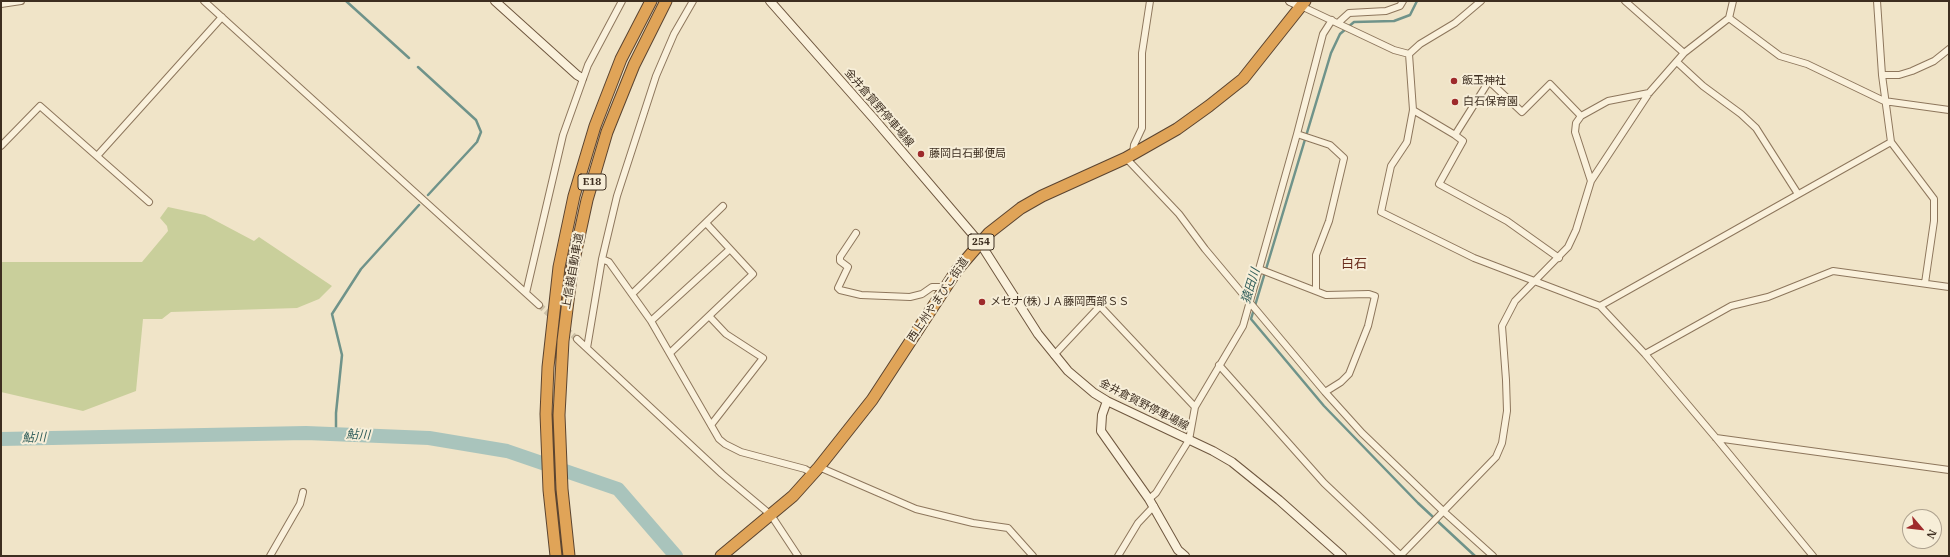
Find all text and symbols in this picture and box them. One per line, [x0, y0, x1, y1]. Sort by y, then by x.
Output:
street label: 金井倉賀野停車場線 [842, 66, 916, 150]
place label: 飯玉神社 [1462, 74, 1506, 88]
marker: 飯玉神社 [1449, 76, 1459, 86]
place label: 白石保育園 [1463, 95, 1518, 109]
marker: 白石保育園 [1450, 97, 1460, 107]
place label: 藤岡白石郵便局 [929, 147, 1006, 161]
marker: 藤岡白石郵便局 [916, 149, 926, 159]
road number: E18 [578, 174, 606, 190]
street label: 上信越自動車道 [560, 232, 586, 310]
road number: 254 [968, 234, 994, 250]
street label: 西上州やまびこ街道 [905, 255, 971, 345]
district label: 白石 [1341, 256, 1367, 272]
water label: 猿田川 [1239, 267, 1263, 305]
place label: メセナ(株)ＪＡ藤岡西部ＳＳ [990, 295, 1129, 309]
marker: メセナ(株)ＪＡ藤岡西部ＳＳ [977, 297, 987, 307]
street label: 金井倉賀野停車場線 [1097, 377, 1191, 433]
water label: 鮎川 [346, 427, 370, 443]
water label: 鮎川 [22, 431, 46, 445]
north arrow [1902, 509, 1942, 549]
text: N [1923, 527, 1940, 541]

